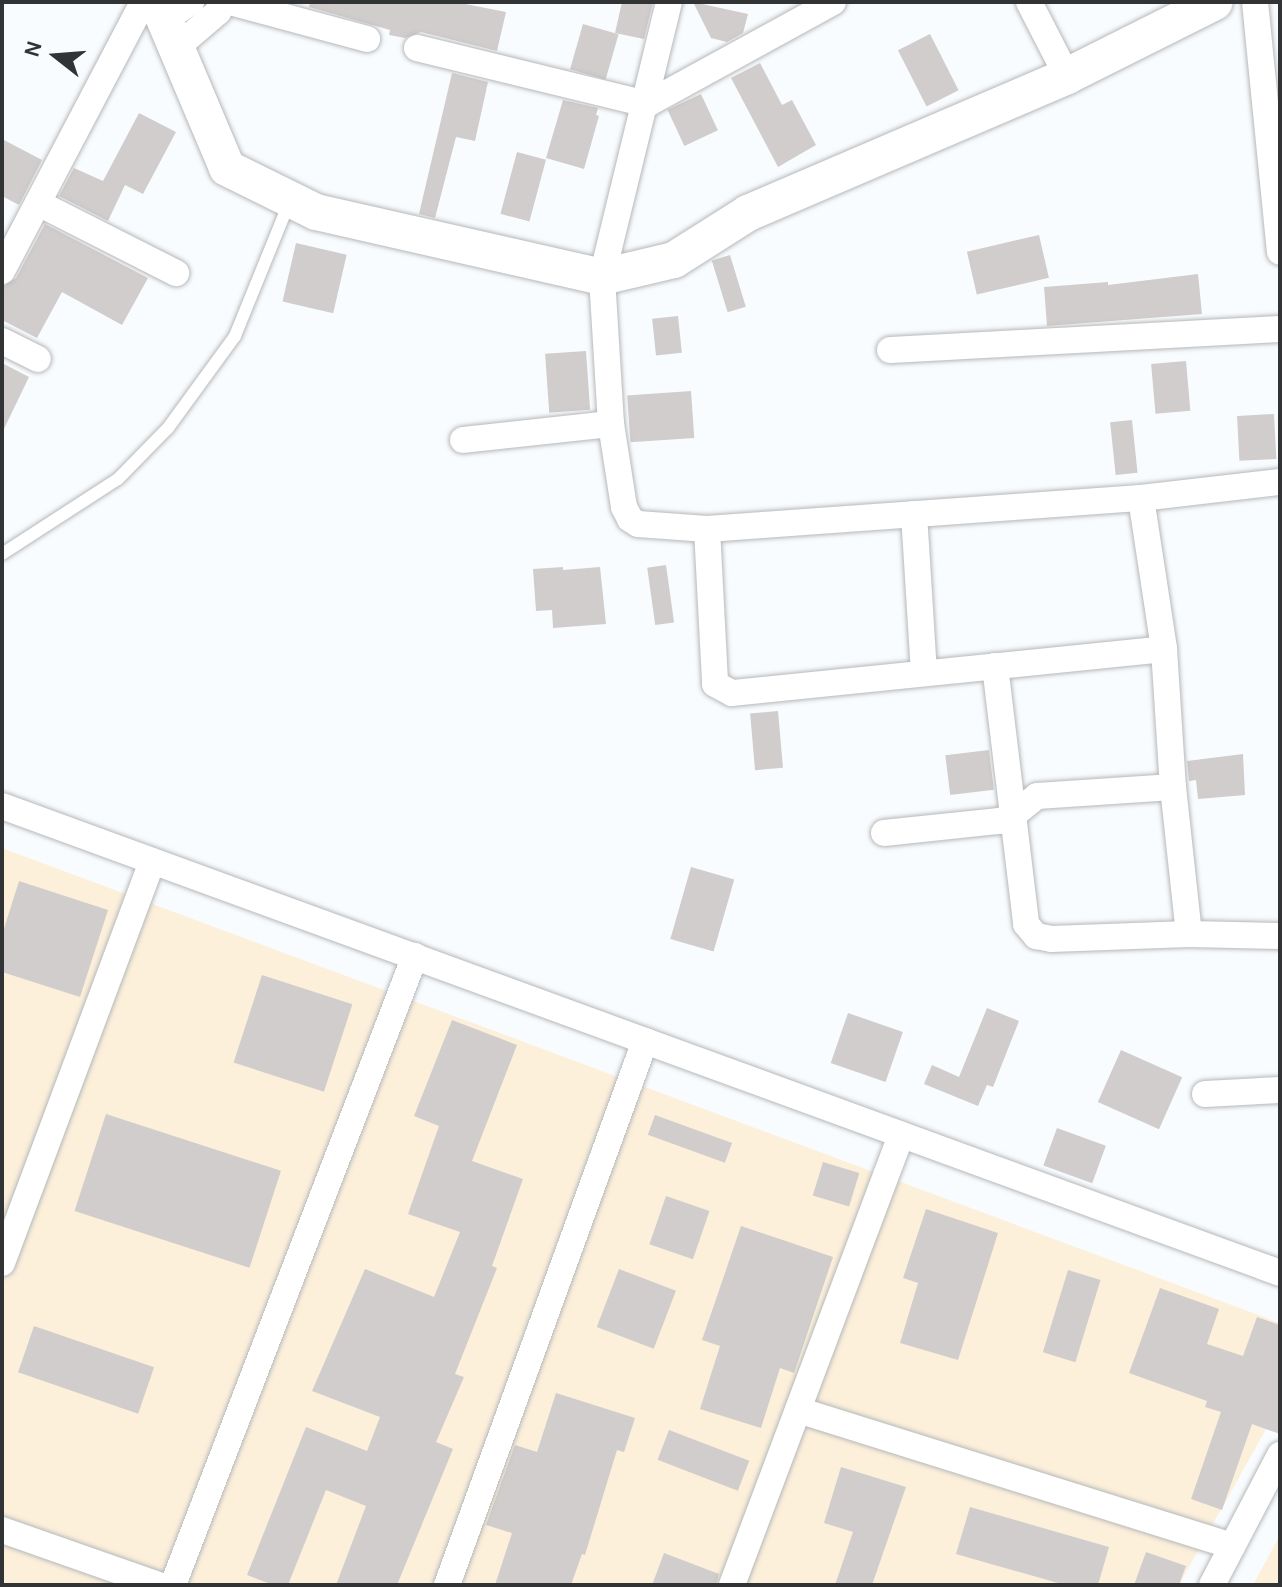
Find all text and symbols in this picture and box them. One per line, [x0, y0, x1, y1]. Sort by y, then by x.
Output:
north arrow [16, 16, 96, 96]
text: N [18, 38, 48, 60]

